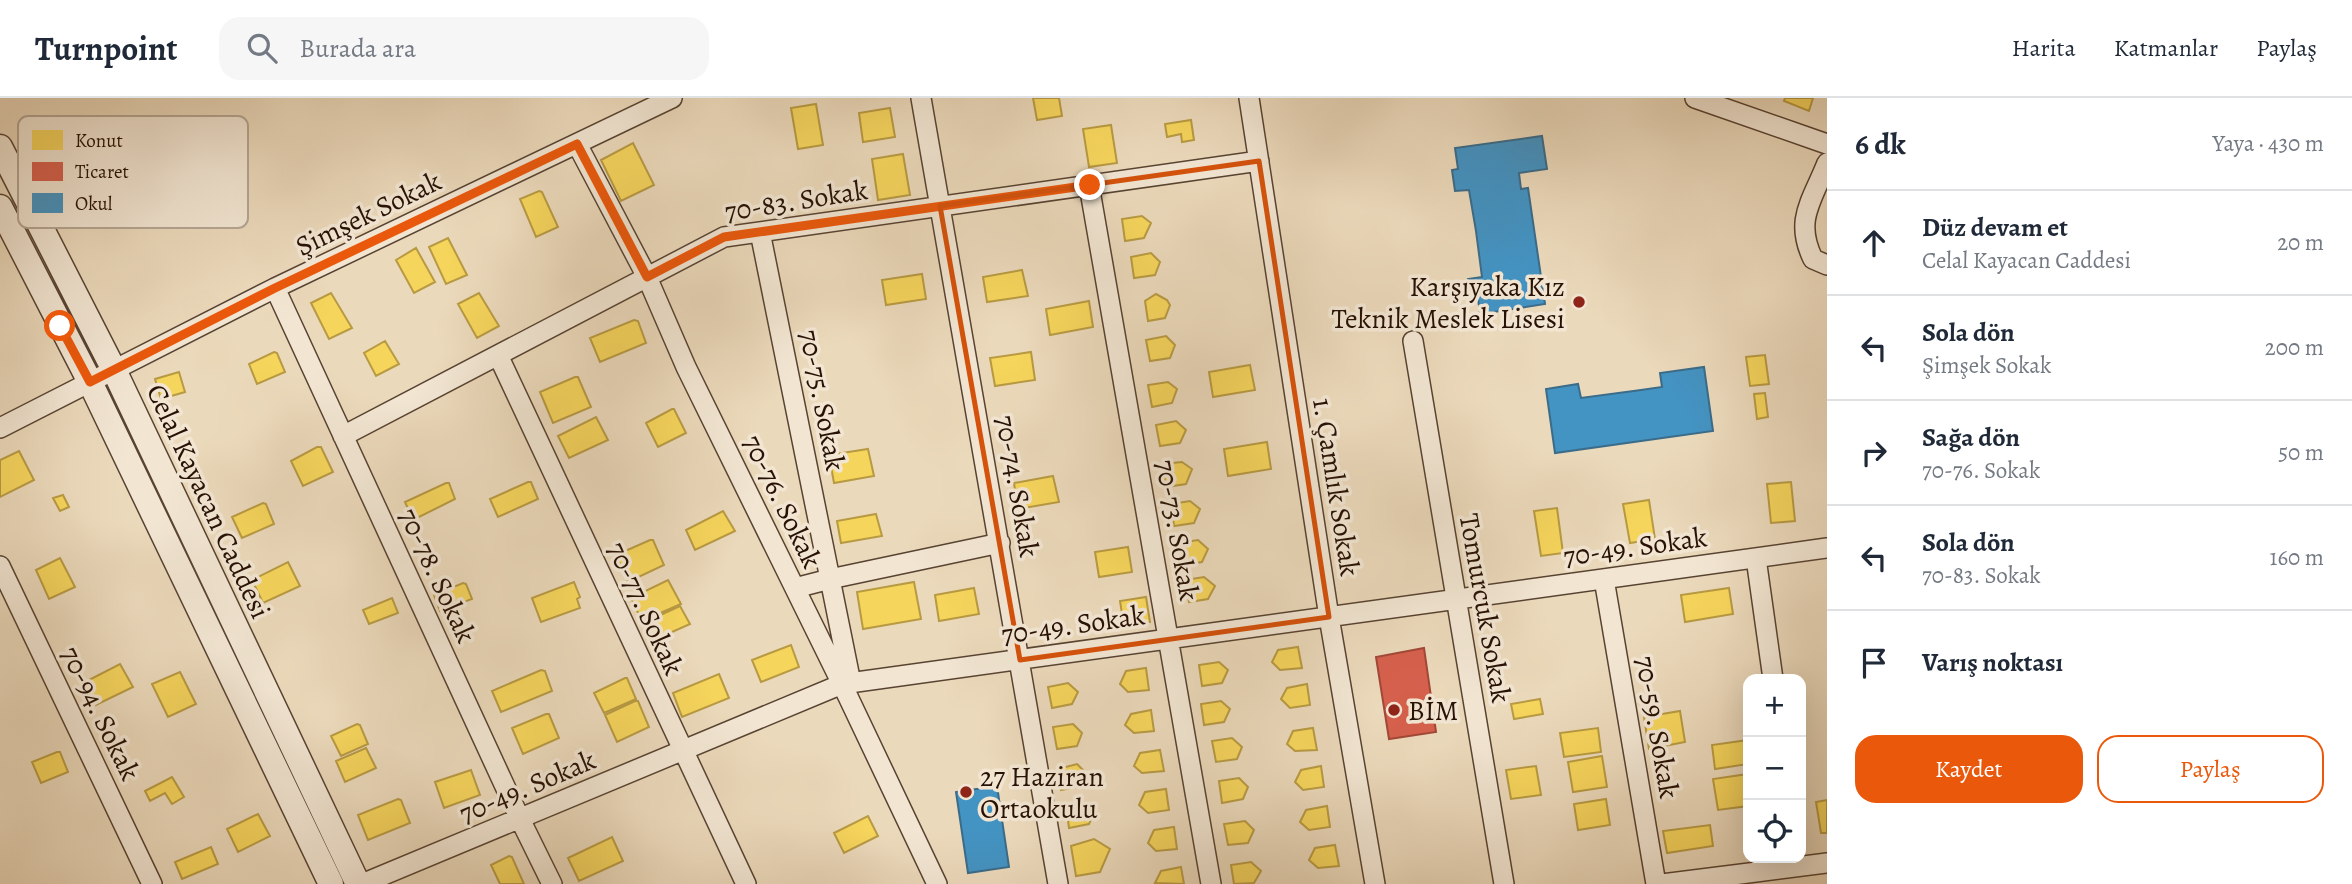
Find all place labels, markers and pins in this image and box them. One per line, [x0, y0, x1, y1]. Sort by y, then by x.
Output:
place label: Karşıyaka Kız Teknik Meslek Lisesi [1331, 268, 1565, 338]
marker: Karşıyaka Kız Teknik Meslek Lisesi [1571, 294, 1587, 310]
place label: BİM [1408, 692, 1459, 730]
marker: BİM [1386, 702, 1402, 718]
place label: 27 Haziran Ortaokulu [980, 758, 1104, 828]
marker: 27 Haziran Ortaokulu [958, 784, 974, 800]

